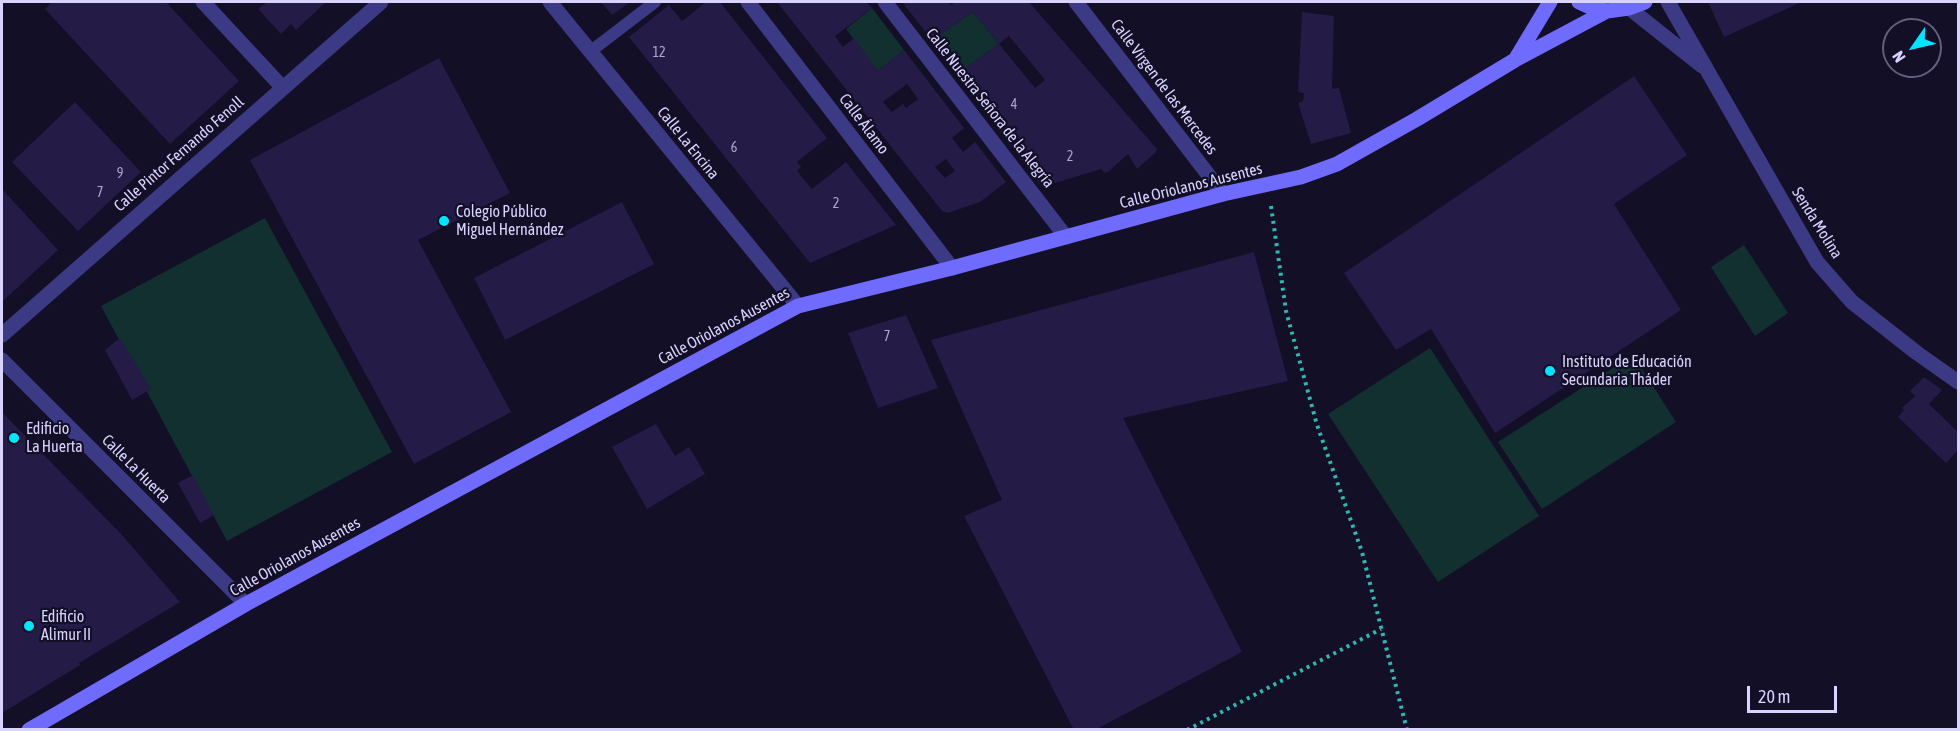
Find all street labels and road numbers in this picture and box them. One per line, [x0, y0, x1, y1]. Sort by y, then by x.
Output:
street label: Calle Virgen de las Mercedes [1107, 15, 1221, 159]
street label: Calle Nuestra Señora de la Alegría [922, 24, 1058, 192]
street label: Calle Álamo [835, 90, 893, 158]
street label: Calle Pintor Fernando Fenoll [110, 92, 248, 216]
street label: Calle La Encina [653, 103, 723, 183]
street label: Calle Oriolanos Ausentes [1118, 159, 1264, 213]
street label: Senda Molina [1788, 184, 1846, 262]
street label: Calle Oriolanos Ausentes [655, 283, 793, 369]
street label: Calle La Huerta [98, 431, 174, 507]
street label: Calle Oriolanos Ausentes [226, 513, 364, 601]

